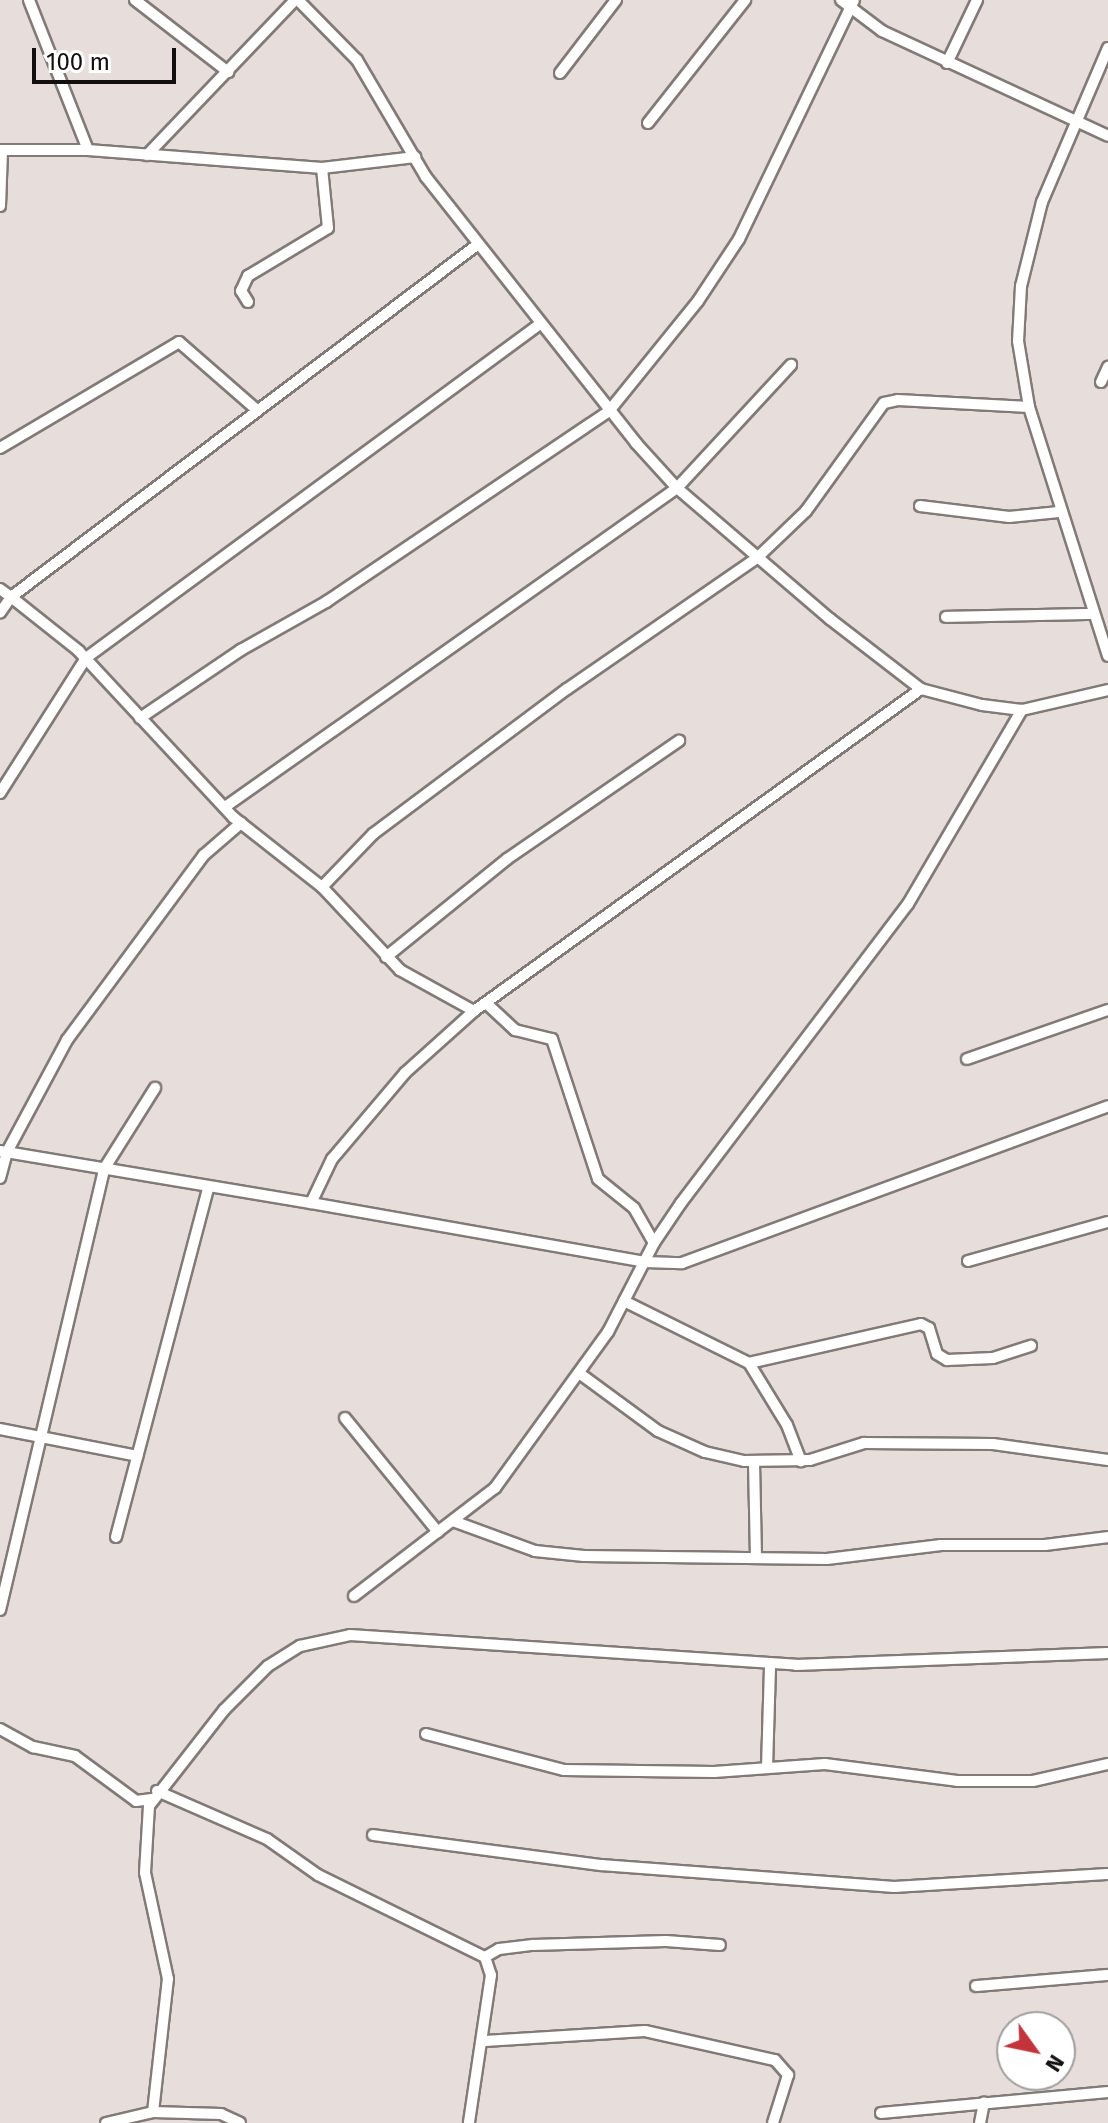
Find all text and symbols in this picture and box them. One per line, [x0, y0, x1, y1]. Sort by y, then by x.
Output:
scale bar [36, 32, 180, 82]
text: 100 m [46, 48, 110, 76]
north arrow [996, 2011, 1076, 2091]
text: N [1040, 2050, 1070, 2077]

